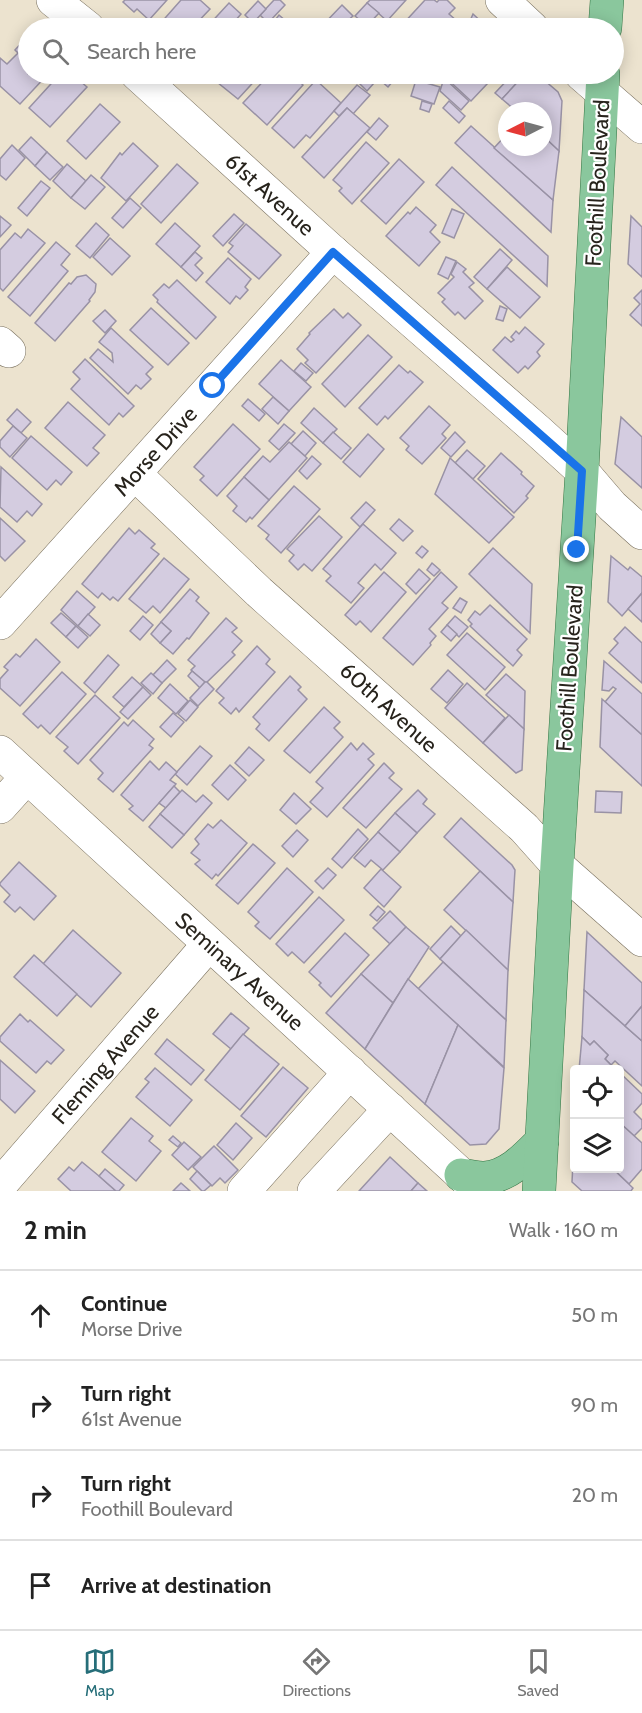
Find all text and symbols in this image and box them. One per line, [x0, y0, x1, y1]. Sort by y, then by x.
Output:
search box [18, 18, 624, 84]
icon: search [39, 35, 72, 68]
text: Search here [87, 38, 196, 65]
street label: Foothill Boulevard [580, 99, 615, 267]
north arrow [498, 102, 552, 156]
street label: 61st Avenue [219, 147, 320, 241]
route start [199, 372, 225, 398]
street label: Morse Drive [108, 401, 203, 502]
route end [563, 536, 589, 562]
street label: Foothill Boulevard [550, 584, 589, 752]
street label: 60th Avenue [334, 657, 443, 758]
street label: Seminary Avenue [170, 907, 310, 1036]
street label: Fleming Avenue [46, 999, 165, 1130]
map controls [570, 1065, 624, 1173]
button: locate [570, 1065, 624, 1119]
button: layers [570, 1119, 624, 1173]
text: 2 min [24, 1214, 87, 1246]
text: Walk · 160 m [509, 1218, 618, 1242]
text: Continue [81, 1290, 167, 1317]
icon: ahead [24, 1299, 57, 1332]
text: 50 m [571, 1303, 618, 1327]
text: Morse Drive [81, 1317, 182, 1341]
text: Turn right [81, 1380, 171, 1407]
icon: right [24, 1389, 57, 1422]
text: 90 m [571, 1393, 618, 1417]
text: 61st Avenue [81, 1407, 182, 1431]
text: Turn right [81, 1470, 171, 1497]
icon: right [24, 1479, 57, 1512]
text: 20 m [572, 1483, 618, 1507]
text: Foothill Boulevard [81, 1497, 233, 1521]
icon: arrive [24, 1569, 57, 1602]
text: Arrive at destination [81, 1572, 271, 1599]
tab: Map [83, 1645, 116, 1700]
tab: Directions [283, 1645, 351, 1700]
tab: Saved [517, 1645, 559, 1700]

